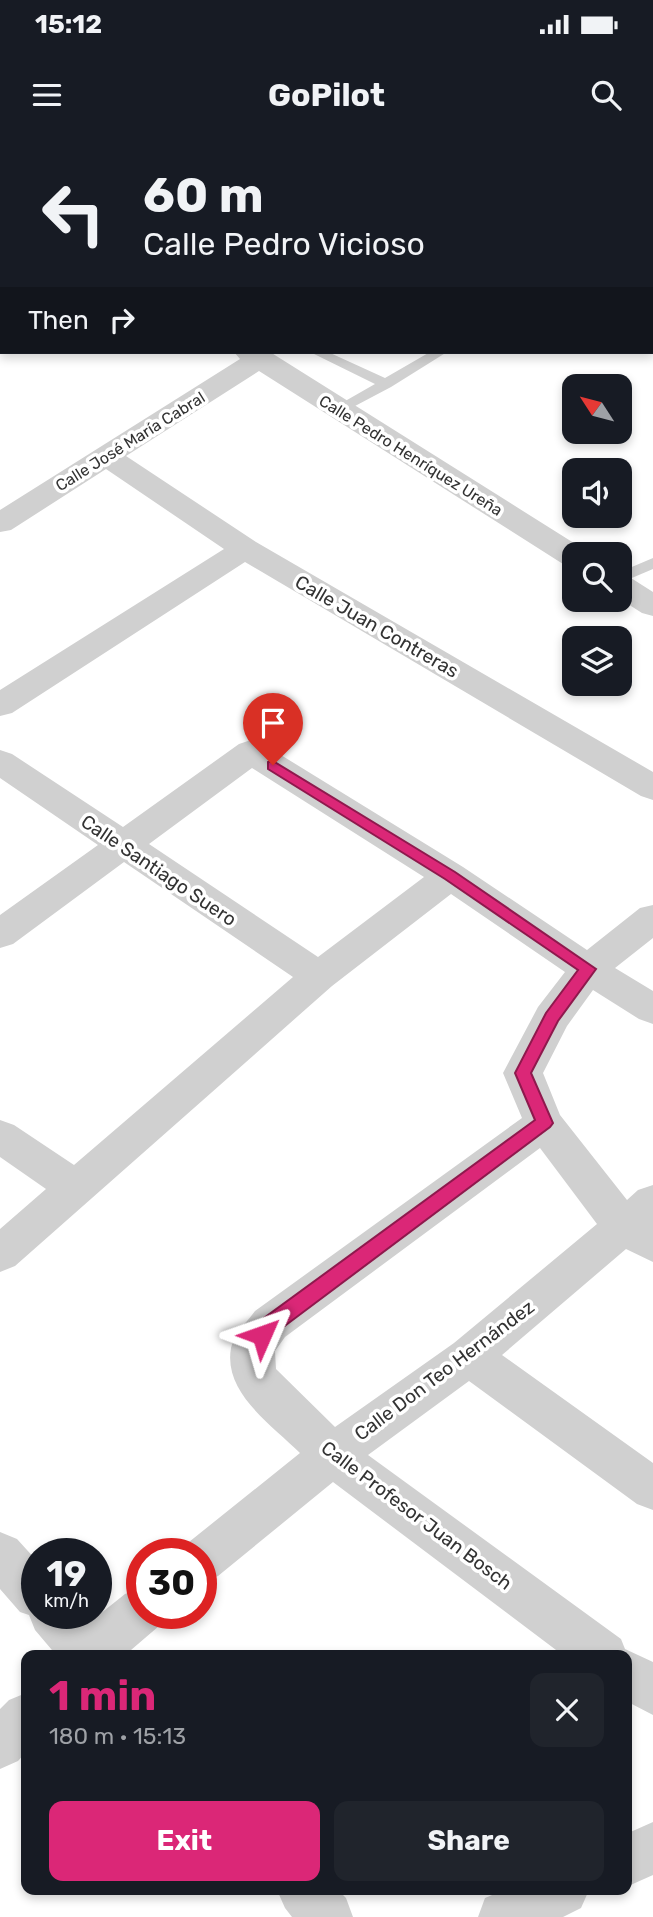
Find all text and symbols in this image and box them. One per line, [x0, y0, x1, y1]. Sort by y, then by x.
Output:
text: 15:12 [35, 9, 102, 40]
icon: menu [28, 76, 66, 114]
text: GoPilot [268, 76, 385, 114]
icon: search [587, 76, 625, 114]
text: 60 m [143, 166, 264, 224]
icon: left [28, 168, 119, 259]
text: Calle Pedro Vicioso [143, 225, 425, 263]
icon: right [103, 301, 141, 339]
text: Then [28, 305, 89, 336]
north arrow [562, 374, 632, 444]
map controls [562, 374, 632, 696]
street label: Calle José María Cabral [52, 388, 208, 495]
street label: Calle Pedro Henríquez Ureña [316, 391, 506, 520]
button: sound [562, 458, 632, 528]
button: search [562, 542, 632, 612]
street label: Calle Juan Contreras [291, 570, 463, 683]
button: layers [562, 626, 632, 696]
pin [243, 693, 303, 765]
icon: arrive [254, 704, 292, 742]
street label: Calle Santiago Suero [77, 810, 241, 931]
street label: Calle Don Teo Hernández [350, 1295, 539, 1446]
position arrow [225, 1298, 299, 1372]
street label: Calle Profesor Juan Bosch [317, 1436, 517, 1595]
speed limit sign: 30 [126, 1538, 217, 1629]
text: 19 [47, 1553, 86, 1595]
text: km/h [44, 1590, 89, 1612]
text: 1 min [49, 1671, 156, 1721]
button: close [530, 1673, 604, 1747]
text: 180 m · 15:13 [49, 1722, 186, 1750]
button: Exit [49, 1801, 320, 1881]
button: Share [334, 1801, 604, 1881]

